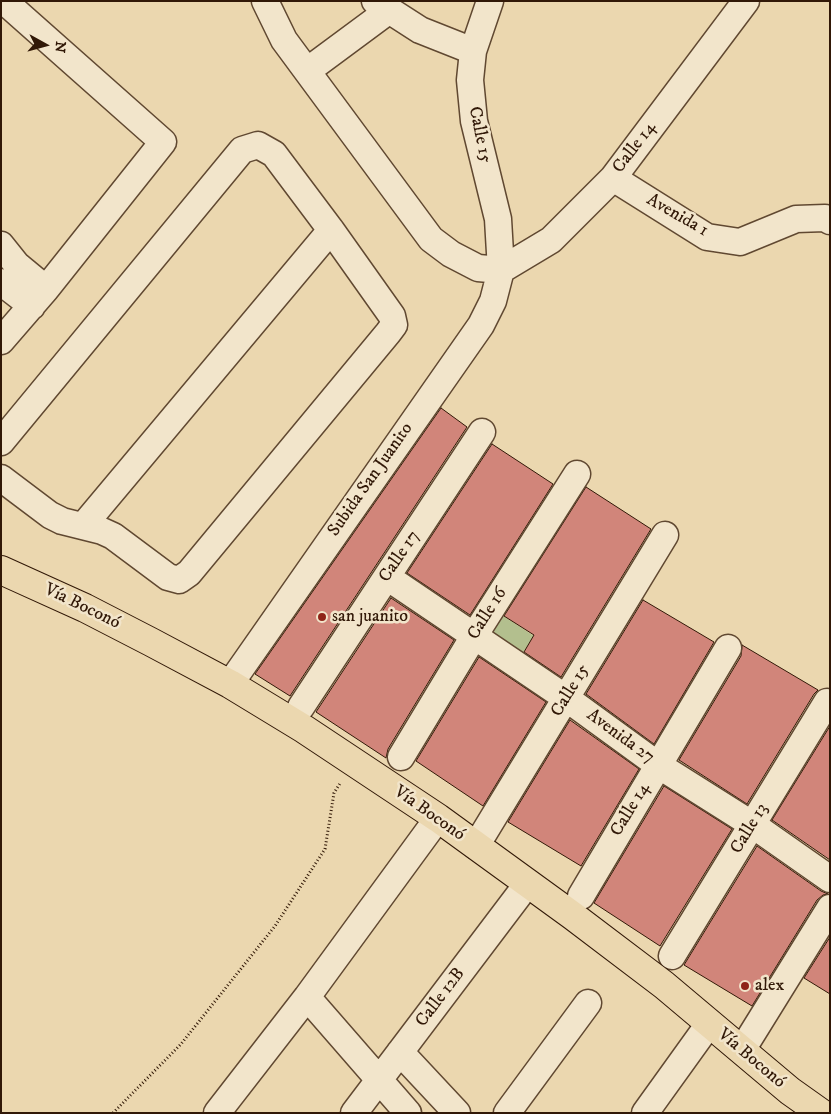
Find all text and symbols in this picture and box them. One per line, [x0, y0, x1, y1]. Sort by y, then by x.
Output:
north arrow [20, 20, 70, 70]
text: N [50, 40, 70, 54]
street label: Calle 15 [462, 105, 496, 165]
street label: Calle 14 [609, 118, 661, 178]
street label: Avenida 1 [642, 190, 712, 242]
street label: Subida San Juanito [324, 419, 418, 541]
street label: Calle 17 [375, 527, 425, 587]
street label: Vía Boconó [41, 579, 123, 635]
street label: Calle 16 [464, 584, 512, 644]
place label: san juanito [332, 606, 408, 628]
marker: san juanito [316, 611, 328, 623]
street label: Calle 15 [547, 661, 595, 721]
street label: Avenida 27 [582, 705, 658, 769]
street label: Calle 14 [607, 779, 655, 841]
street label: Vía Boconó [389, 782, 469, 846]
street label: Calle 13 [727, 800, 773, 858]
street label: Calle 12B [412, 964, 470, 1032]
place label: alex [755, 975, 784, 997]
marker: alex [739, 980, 751, 992]
street label: Vía Boconó [713, 1024, 789, 1094]

